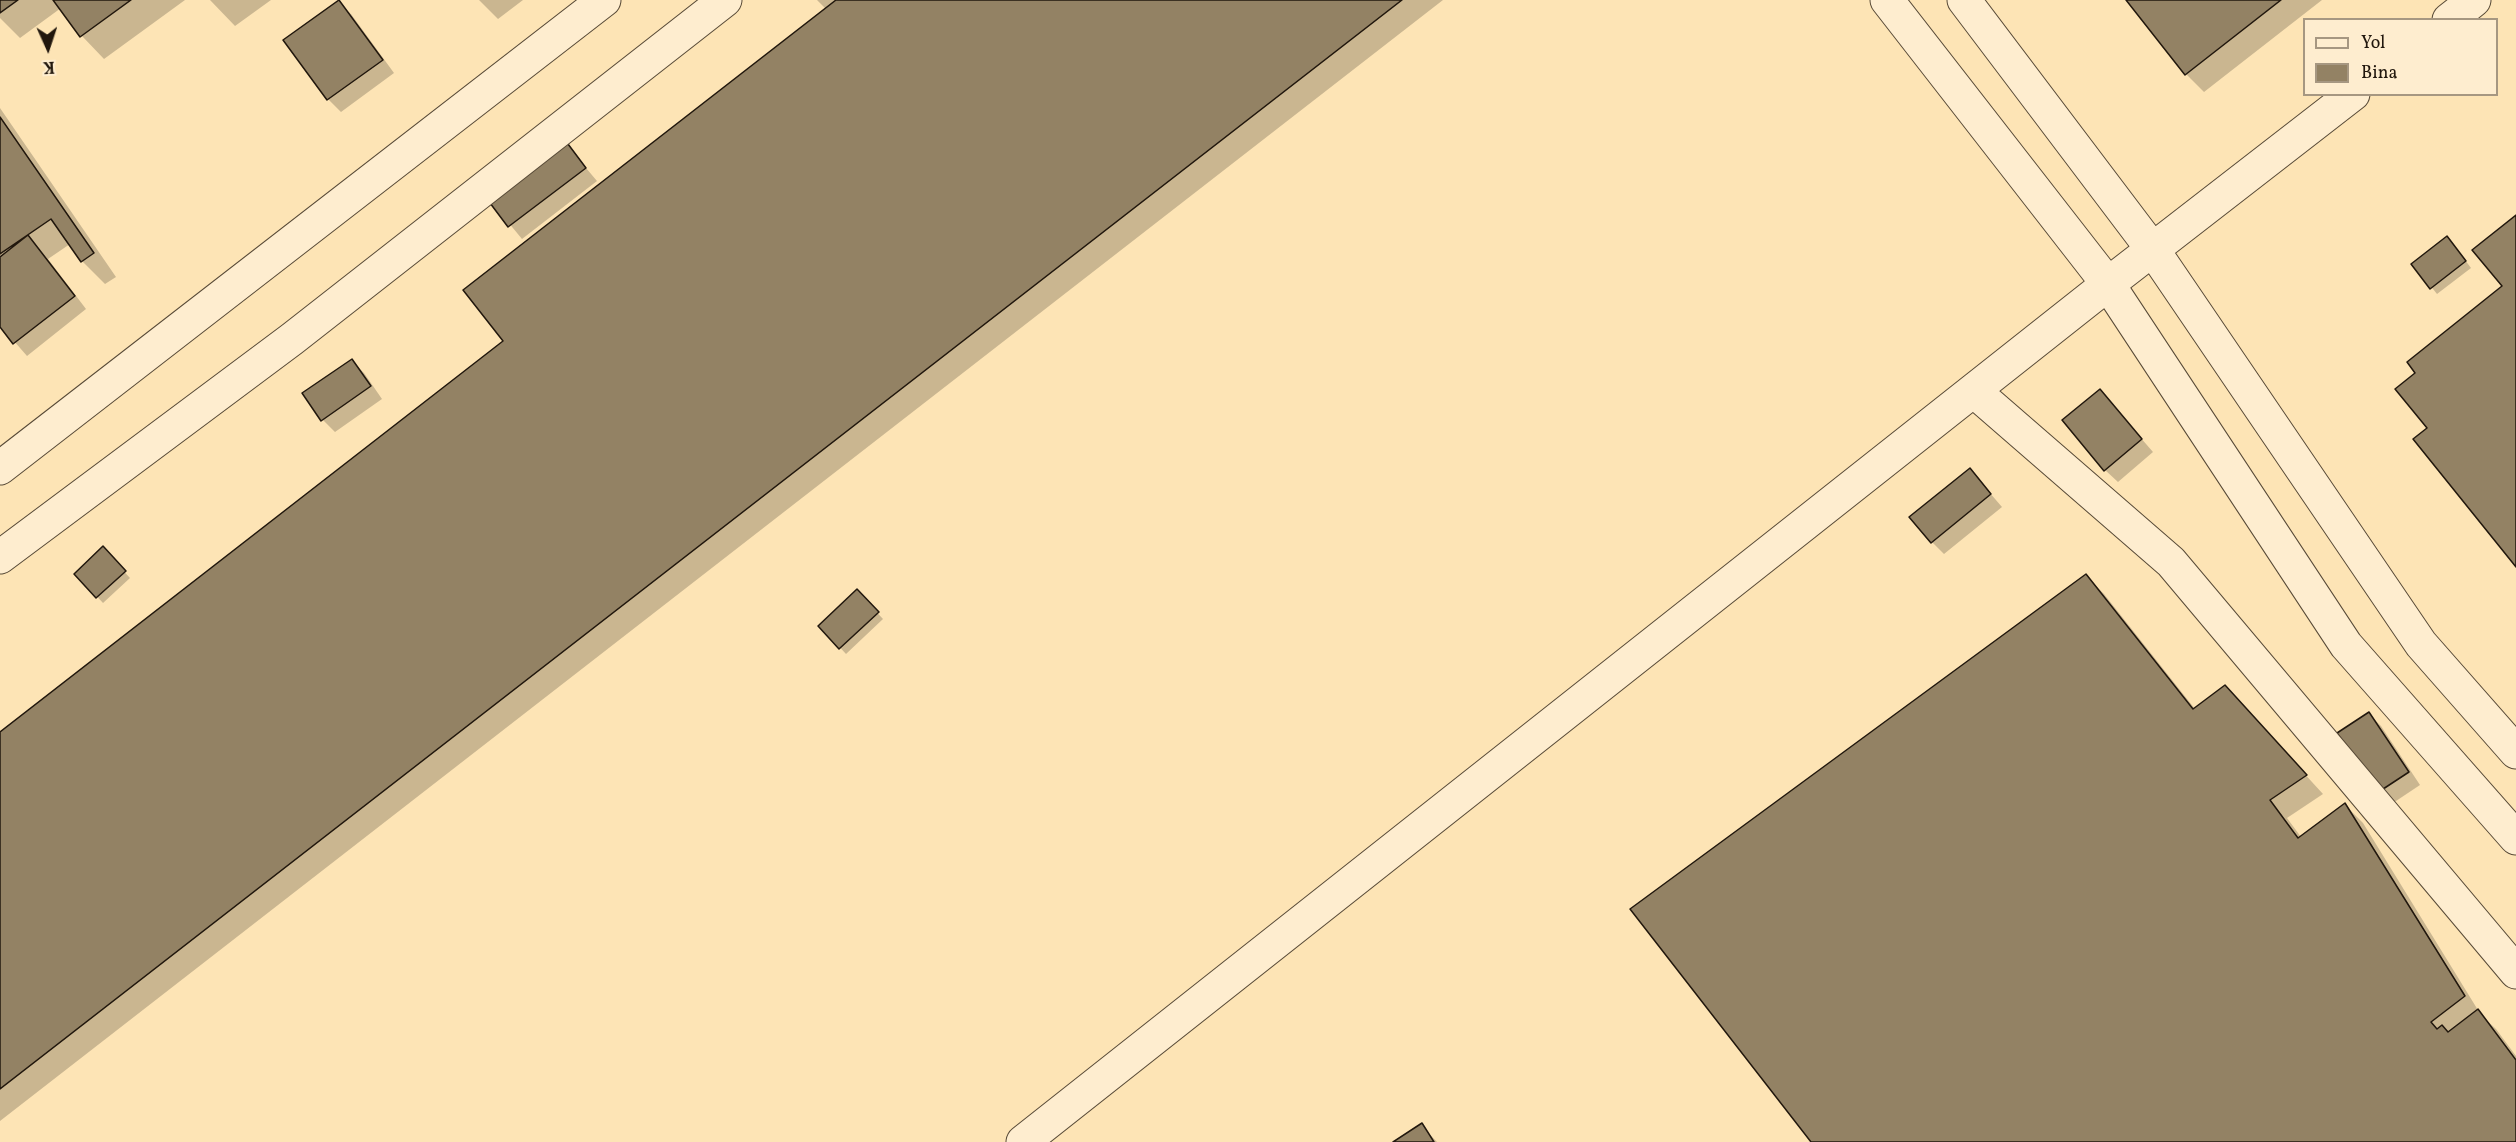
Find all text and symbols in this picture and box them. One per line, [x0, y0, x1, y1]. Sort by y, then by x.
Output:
north arrow [18, 18, 78, 78]
legend [2303, 18, 2498, 96]
text: Yol [2361, 31, 2386, 56]
text: K [43, 55, 55, 77]
text: Bina [2361, 61, 2397, 86]

